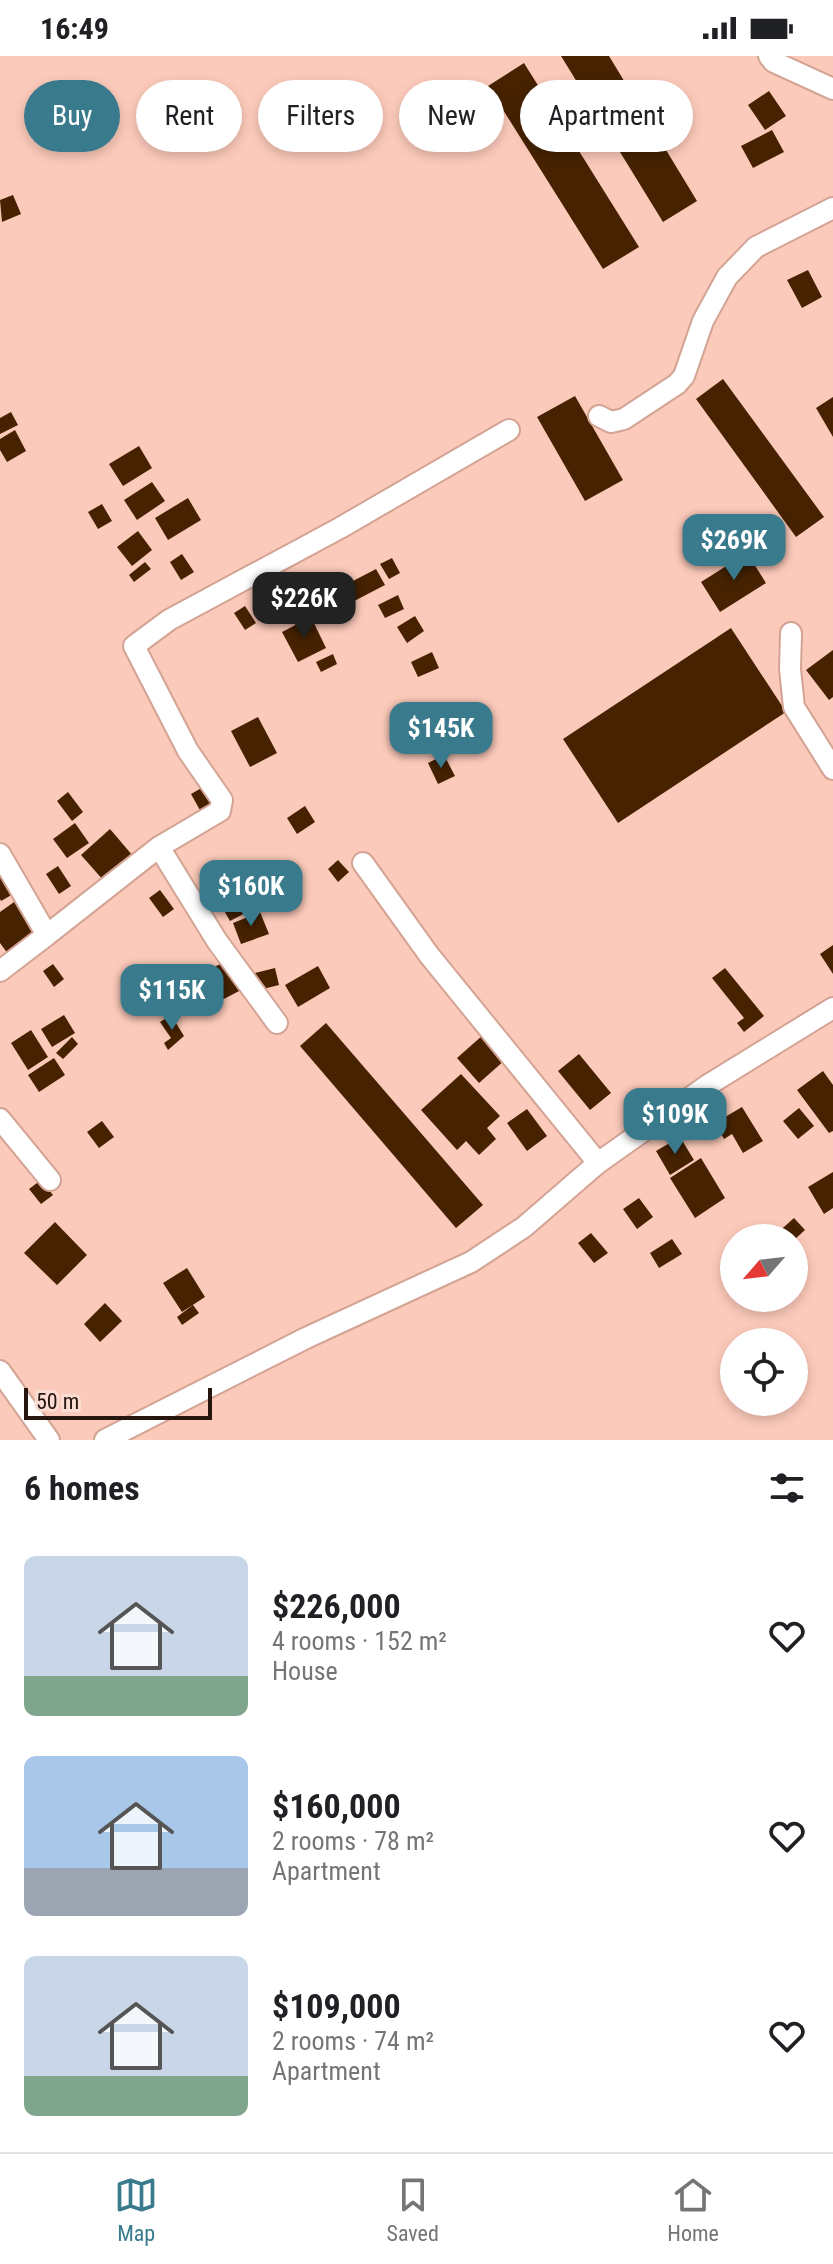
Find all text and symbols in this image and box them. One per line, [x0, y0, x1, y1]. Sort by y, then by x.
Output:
text: 16:49 [40, 11, 109, 46]
chip: Buy [24, 80, 120, 152]
chip: Rent [136, 80, 242, 152]
chip: Filters [258, 80, 383, 152]
chip: New [399, 80, 504, 152]
chip: Apartment [520, 80, 693, 152]
pin: $269K [678, 514, 790, 582]
text: $269K [701, 525, 767, 555]
pin: $226K [248, 572, 360, 640]
text: $226K [271, 583, 337, 613]
pin: $145K [385, 702, 497, 770]
text: $145K [408, 713, 474, 743]
pin: $160K [195, 860, 307, 928]
text: $160K [218, 871, 284, 901]
pin: $115K [116, 964, 228, 1032]
text: $115K [139, 975, 205, 1005]
pin: $109K [619, 1088, 731, 1156]
text: $109K [642, 1099, 708, 1129]
north arrow [720, 1224, 808, 1312]
map controls [720, 1224, 808, 1416]
button: locate [720, 1328, 808, 1416]
scale bar [24, 1384, 212, 1420]
text: 50 m [36, 1389, 79, 1414]
icon: filters [765, 1466, 809, 1510]
text: 6 homes [24, 1468, 140, 1508]
text: $226,000 [272, 1586, 401, 1626]
icon: home [88, 1588, 184, 1684]
icon: heart [765, 1614, 809, 1658]
text: 4 rooms · 152 m² [272, 1626, 447, 1656]
text: House [272, 1656, 338, 1686]
text: $160,000 [272, 1786, 401, 1826]
icon: home [88, 1788, 184, 1884]
icon: heart [765, 1814, 809, 1858]
text: 2 rooms · 78 m² [272, 1826, 434, 1856]
text: Apartment [272, 1856, 381, 1886]
text: $109,000 [272, 1986, 401, 2026]
icon: home [88, 1988, 184, 2084]
icon: heart [765, 2014, 809, 2058]
text: 2 rooms · 74 m² [272, 2026, 434, 2056]
text: Apartment [272, 2056, 381, 2086]
tab: Map [114, 2173, 158, 2246]
tab: Saved [387, 2173, 439, 2246]
tab: Home [667, 2173, 719, 2246]

